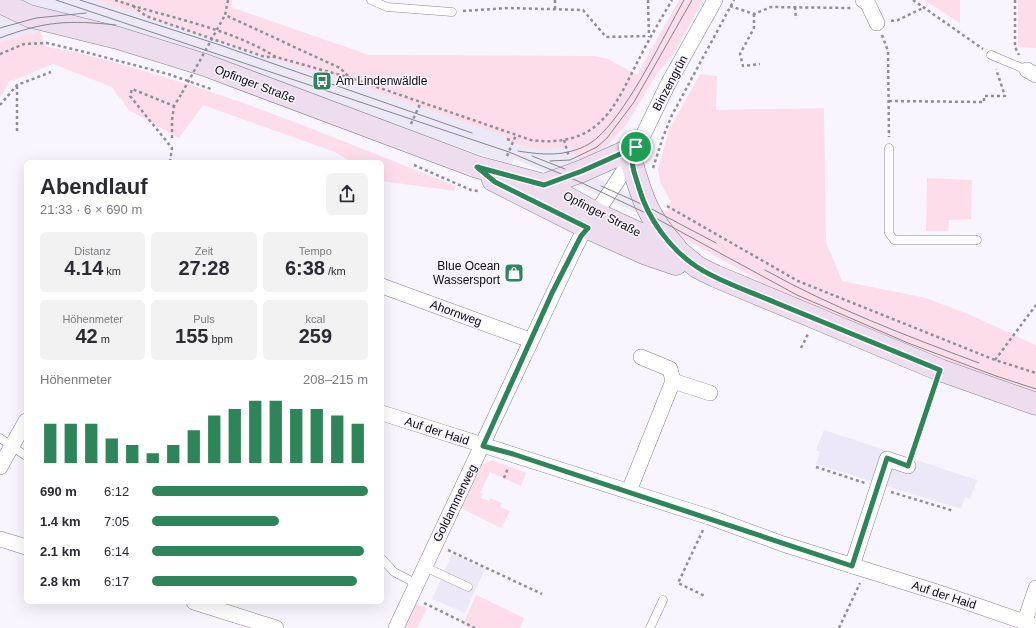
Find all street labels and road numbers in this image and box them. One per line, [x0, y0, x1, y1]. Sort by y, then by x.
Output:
street label: Binzengrün [650, 53, 690, 113]
street label: Opfinger Straße [213, 62, 298, 106]
street label: Opfinger Straße [561, 188, 643, 240]
street label: Ahornweg [428, 297, 484, 329]
street label: Auf der Haid [403, 414, 471, 448]
street label: Goldammerweg [430, 462, 480, 544]
street label: Auf der Haid [910, 578, 978, 612]

